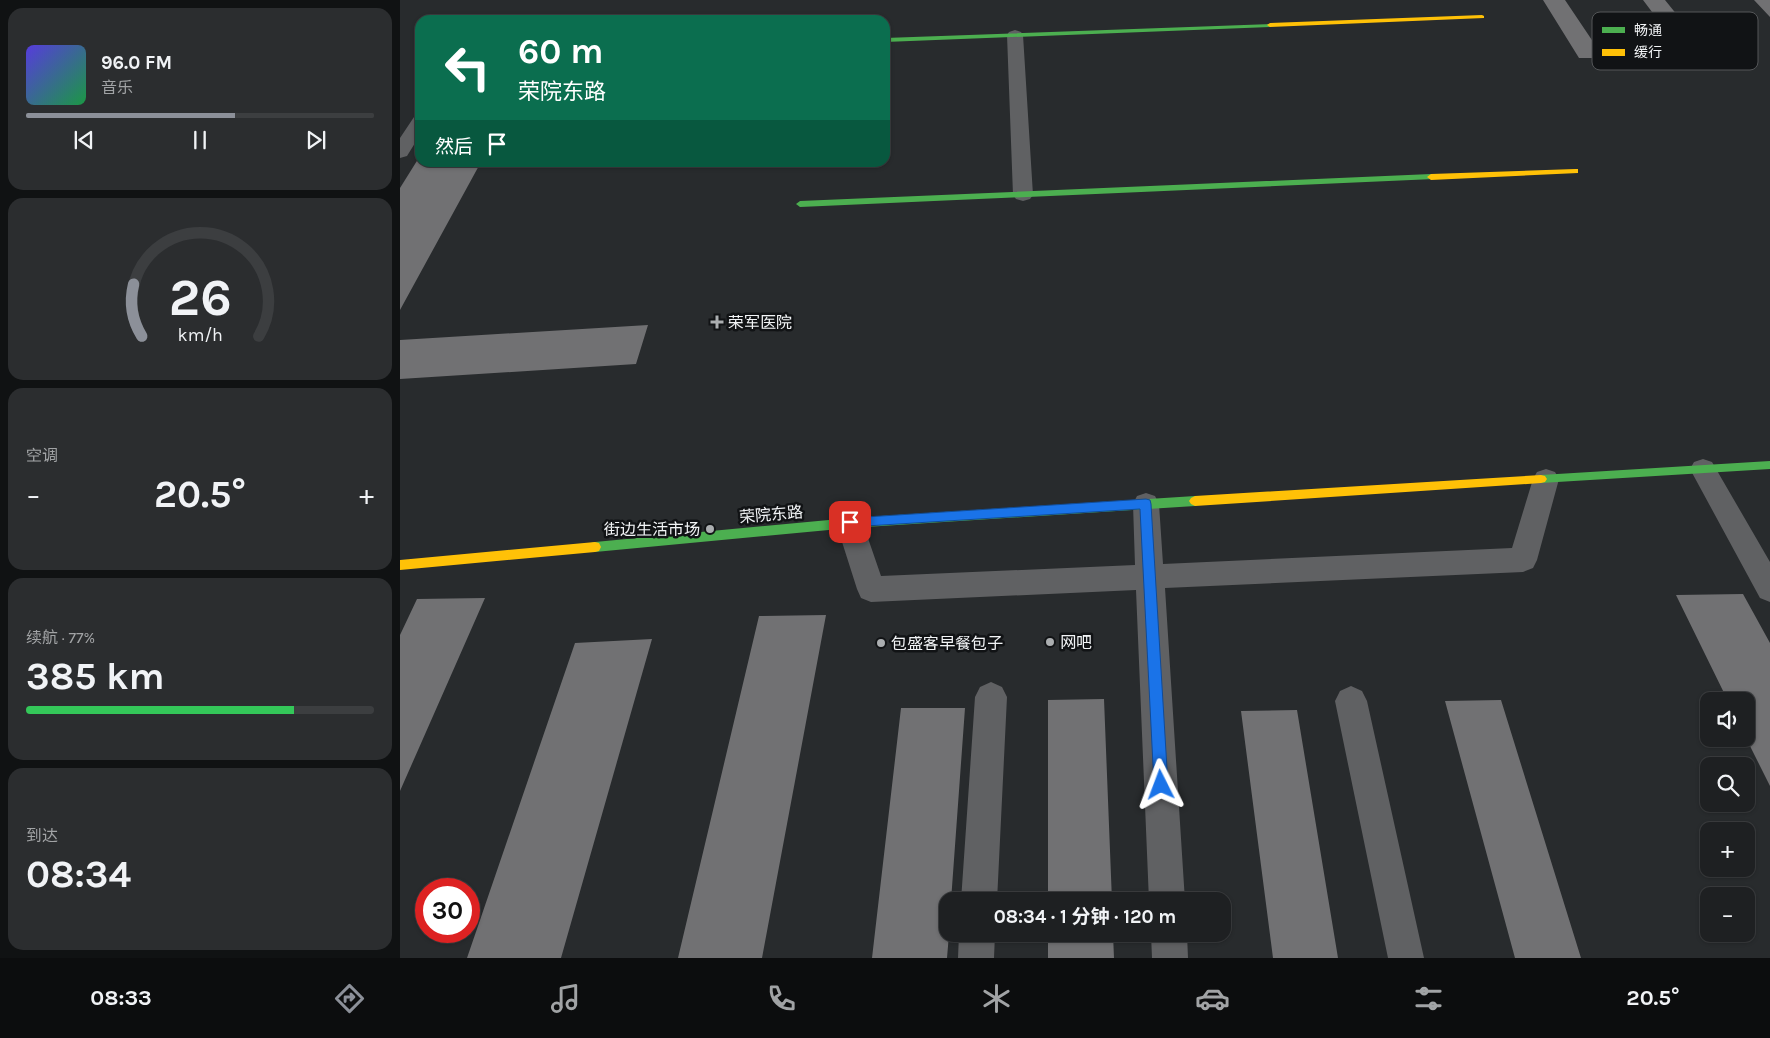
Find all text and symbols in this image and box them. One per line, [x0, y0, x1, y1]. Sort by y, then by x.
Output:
legend [1592, 12, 1758, 70]
text: 畅通 [1634, 22, 1662, 39]
text: 60 m [518, 31, 603, 72]
icon: left [435, 35, 500, 100]
text: 缓行 [1634, 44, 1662, 61]
text: 96.0 FM [101, 52, 172, 74]
text: 音乐 [101, 78, 133, 97]
text: 荣院东路 [518, 79, 606, 105]
icon: previous [70, 126, 98, 154]
icon: pause [186, 126, 214, 154]
icon: next [302, 126, 330, 154]
icon: arrive [483, 130, 511, 158]
text: 然后 [435, 136, 473, 158]
text: 26 [168, 267, 232, 328]
place label: 荣军医院 [728, 313, 792, 332]
marker: 荣军医院 [710, 315, 724, 329]
text: km/h [177, 325, 223, 346]
text: 空调 [26, 446, 58, 465]
text: 20.5° [154, 472, 246, 517]
text: − [26, 478, 41, 511]
text: + [359, 478, 374, 511]
pin [829, 501, 871, 543]
street label: 荣院东路 [738, 502, 804, 527]
icon: arrive [836, 508, 864, 536]
place label: 街边生活市场 [604, 520, 700, 539]
marker: 街边生活市场 [704, 523, 716, 535]
text: 续航 · 77% [26, 628, 95, 647]
place label: 网吧 [1060, 633, 1092, 652]
place label: 包盛客早餐包子 [891, 634, 1003, 653]
marker: 网吧 [1044, 636, 1056, 648]
marker: 包盛客早餐包子 [875, 637, 887, 649]
text: 385 km [26, 654, 164, 699]
map controls [1700, 692, 1755, 942]
button: sound [1700, 692, 1755, 747]
button: search [1700, 757, 1755, 812]
position arrow [1134, 758, 1186, 810]
button: + [1700, 822, 1755, 877]
text: 到达 [26, 826, 58, 845]
text: 08:34 [26, 852, 131, 897]
speed limit sign: 30 [415, 878, 480, 943]
button: − [1700, 887, 1755, 942]
text: 08:34 · 1 分钟 · 120 m [994, 906, 1176, 928]
icon: directions [332, 981, 367, 1016]
icon: music [548, 981, 583, 1016]
icon: phone [764, 981, 799, 1016]
icon: climate [979, 981, 1014, 1016]
icon: car [1195, 981, 1230, 1016]
icon: filters [1411, 981, 1446, 1016]
text: 08:33 [90, 985, 152, 1011]
text: 20.5° [1626, 985, 1680, 1011]

